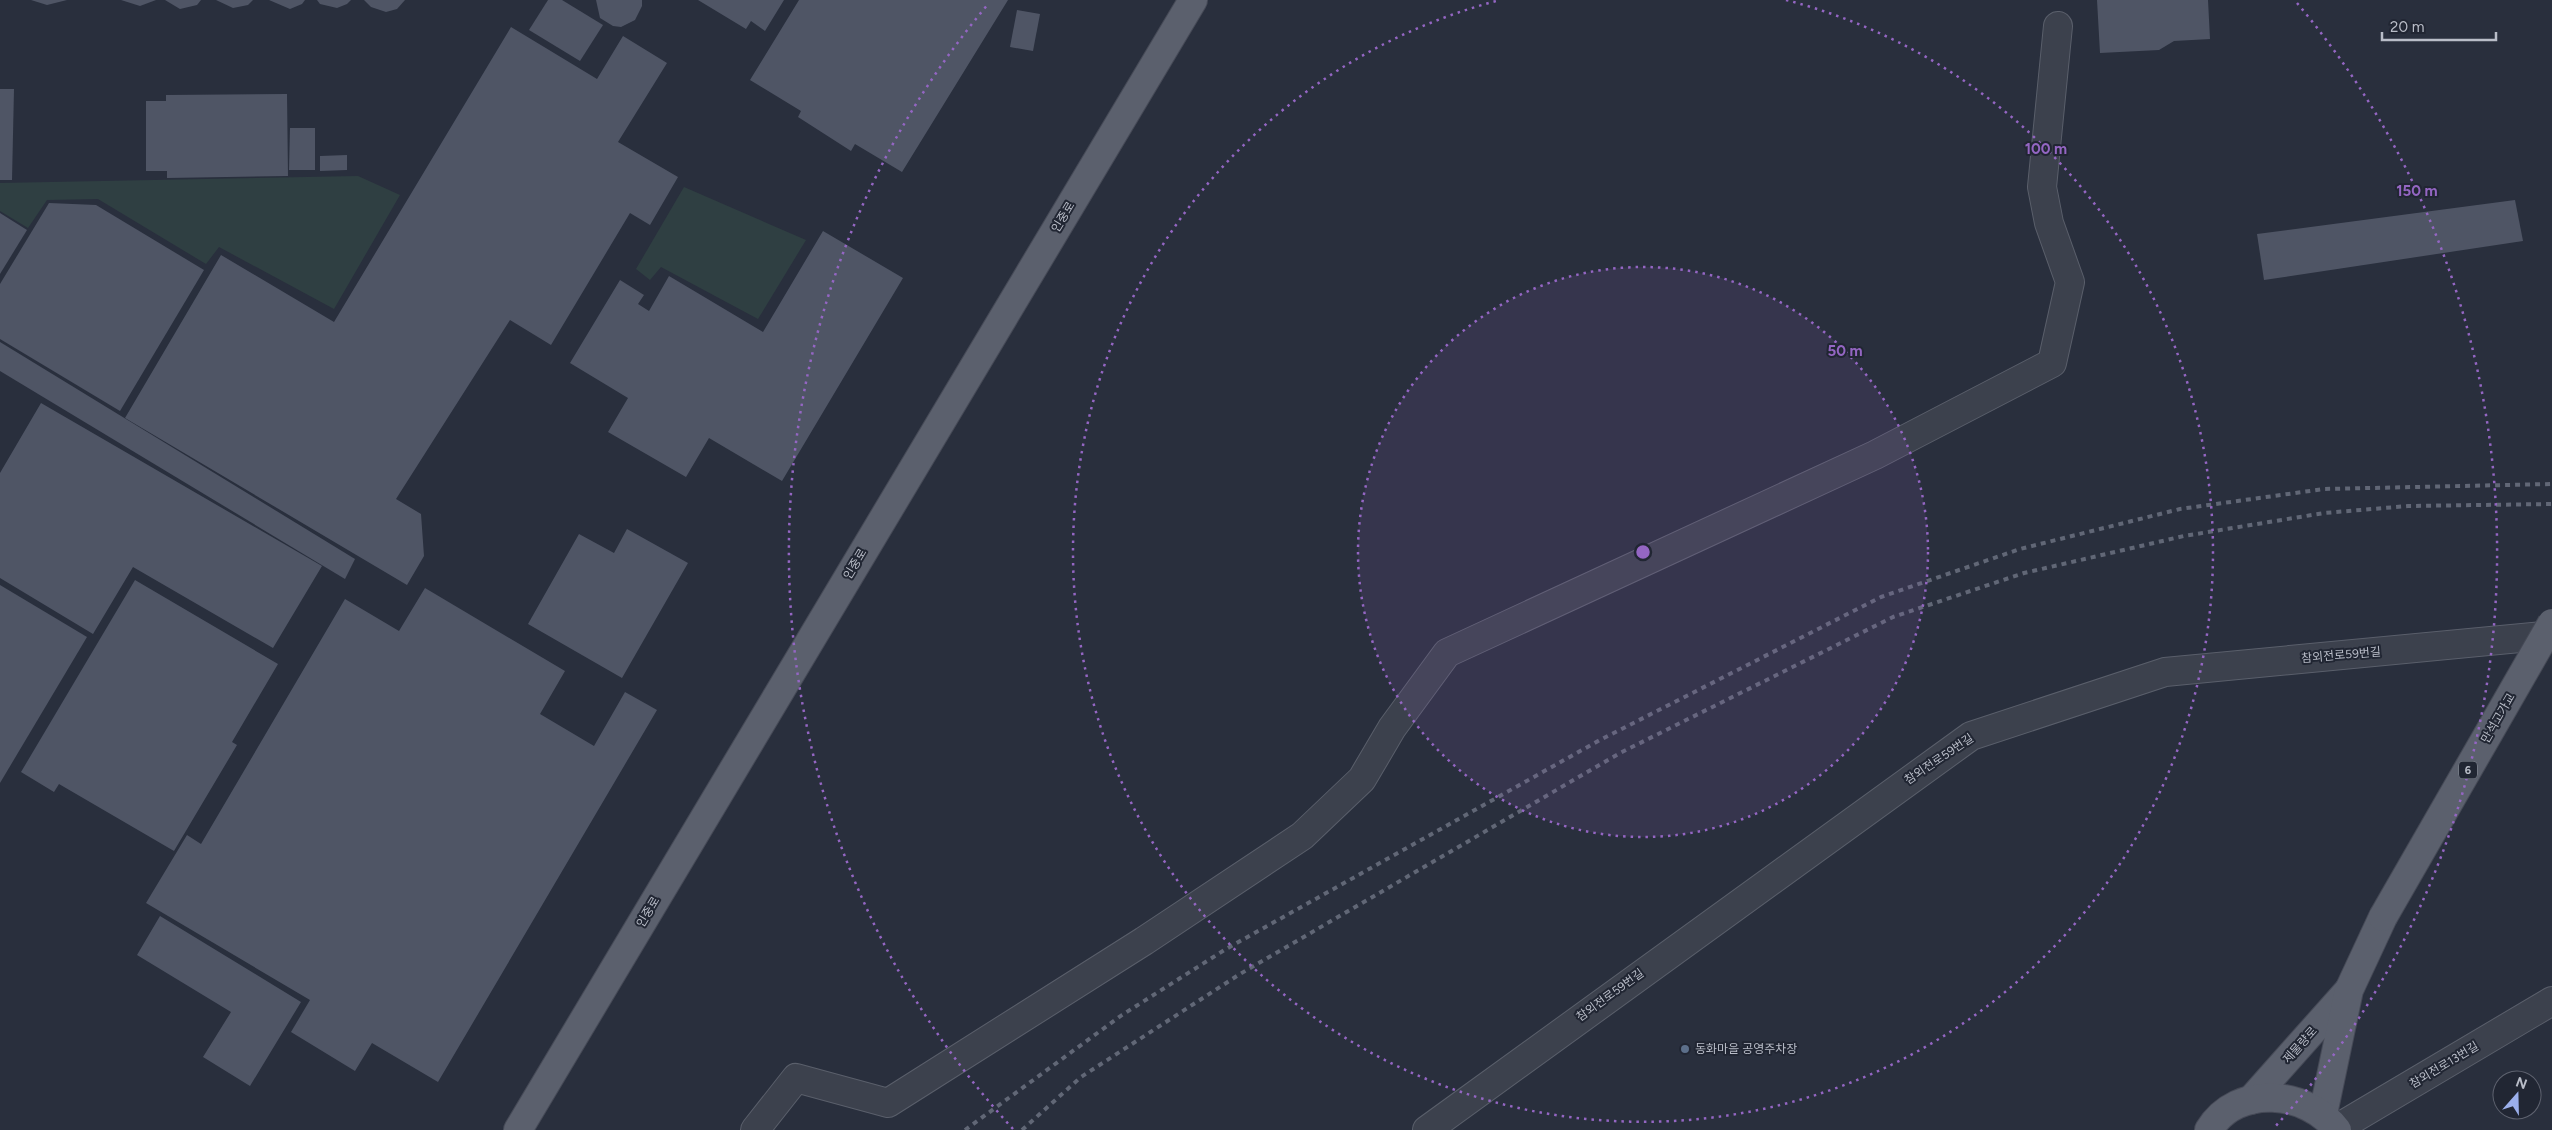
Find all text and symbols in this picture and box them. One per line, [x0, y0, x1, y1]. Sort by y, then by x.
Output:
scale bar [2382, 10, 2496, 42]
text: 20 m [2390, 18, 2424, 36]
text: 100 m [2025, 140, 2067, 158]
text: 150 m [2396, 182, 2438, 200]
street label: 인중로 [1048, 199, 1078, 235]
text: 50 m [1827, 342, 1863, 360]
centre of rings [1634, 543, 1652, 561]
street label: 인중로 [840, 546, 870, 582]
street label: 참외전로59번길 [2301, 645, 2381, 665]
street label: 만석고가교 [2478, 691, 2518, 745]
street label: 참외전로59번길 [1902, 731, 1976, 787]
road number: 6 [2459, 762, 2477, 778]
street label: 인중로 [633, 894, 663, 930]
street label: 참외전로59번길 [1574, 966, 1646, 1024]
street label: 제물량로 [2280, 1024, 2320, 1066]
street label: 참외전로13번길 [2407, 1039, 2481, 1091]
place label: 동화마을 공영주차장 [1695, 1042, 1797, 1056]
marker: 동화마을 공영주차장 [1679, 1043, 1691, 1055]
north arrow [2492, 1070, 2542, 1120]
text: N [2513, 1073, 2529, 1093]

